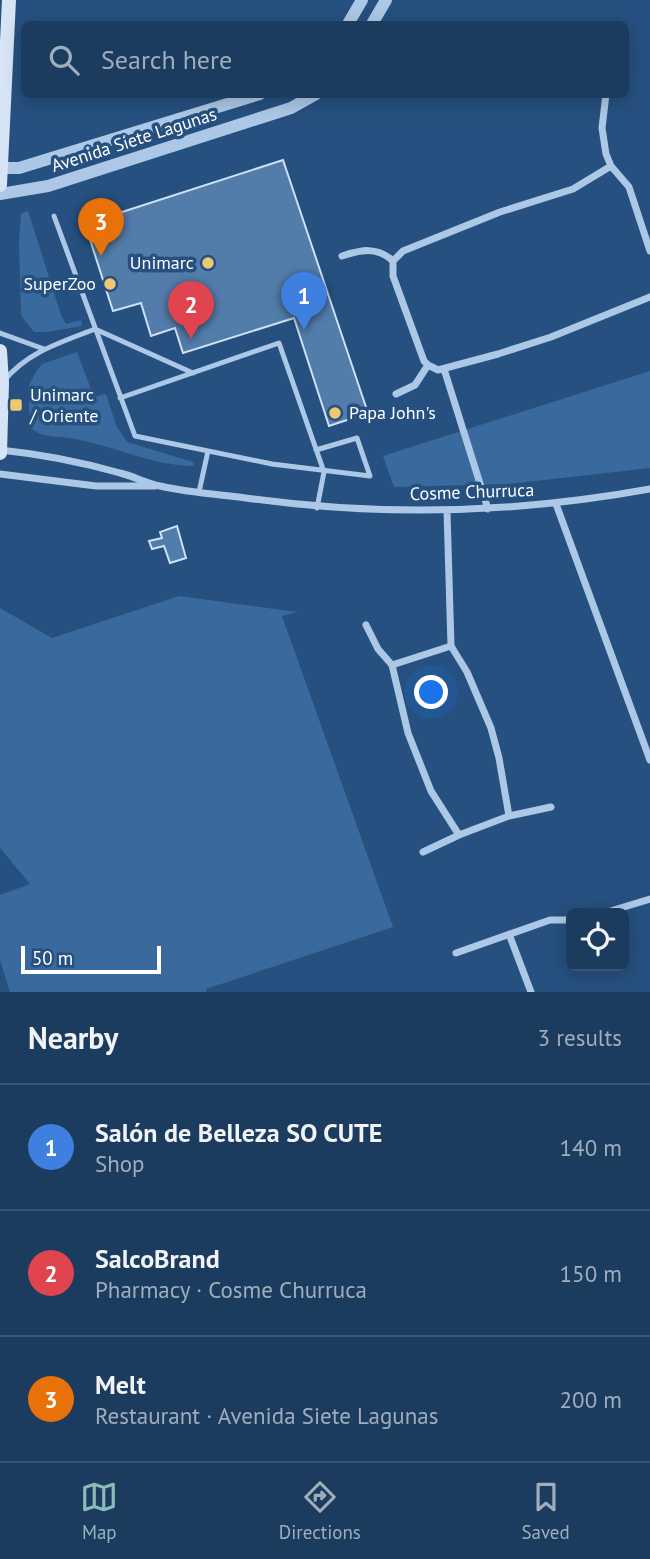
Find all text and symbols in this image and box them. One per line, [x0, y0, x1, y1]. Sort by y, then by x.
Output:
search box [21, 21, 629, 98]
icon: search [45, 41, 83, 79]
text: Search here [101, 43, 232, 76]
street label: Avenida Siete Lagunas [48, 102, 219, 177]
pin: 3 [78, 198, 124, 256]
place label: Unimarc [130, 251, 194, 274]
marker: Unimarc [200, 255, 216, 271]
place label: SuperZoo [24, 272, 96, 295]
pin: 1 [281, 272, 327, 330]
marker: SuperZoo [102, 276, 118, 292]
pin: 2 [168, 281, 214, 339]
place label: Unimarc / Oriente [29, 383, 98, 427]
marker: Unimarc / Oriente [8, 397, 24, 413]
place label: Papa John's [349, 401, 436, 424]
marker: Papa John's [327, 405, 343, 421]
street label: Cosme Churruca [409, 478, 534, 505]
your location [414, 675, 448, 709]
map controls [566, 908, 629, 971]
button: locate [566, 908, 629, 971]
scale bar [21, 943, 161, 975]
text: 50 m [32, 946, 73, 970]
text: Nearby [28, 1018, 118, 1057]
text: 3 results [538, 1023, 622, 1052]
text: Salón de Belleza SO CUTE [95, 1116, 382, 1149]
text: 1 [44, 1133, 58, 1162]
text: 140 m [560, 1133, 622, 1162]
text: Shop [95, 1149, 145, 1178]
text: SalcoBrand [95, 1242, 220, 1275]
text: 2 [44, 1259, 58, 1288]
text: 150 m [560, 1259, 622, 1288]
text: Pharmacy · Cosme Churruca [95, 1275, 367, 1304]
text: Melt [95, 1368, 146, 1401]
text: 3 [44, 1385, 58, 1414]
text: 200 m [560, 1385, 622, 1414]
text: Restaurant · Avenida Siete Lagunas [95, 1401, 438, 1430]
tab: Map [80, 1478, 118, 1544]
tab: Directions [279, 1478, 361, 1544]
tab: Saved [521, 1478, 570, 1544]

